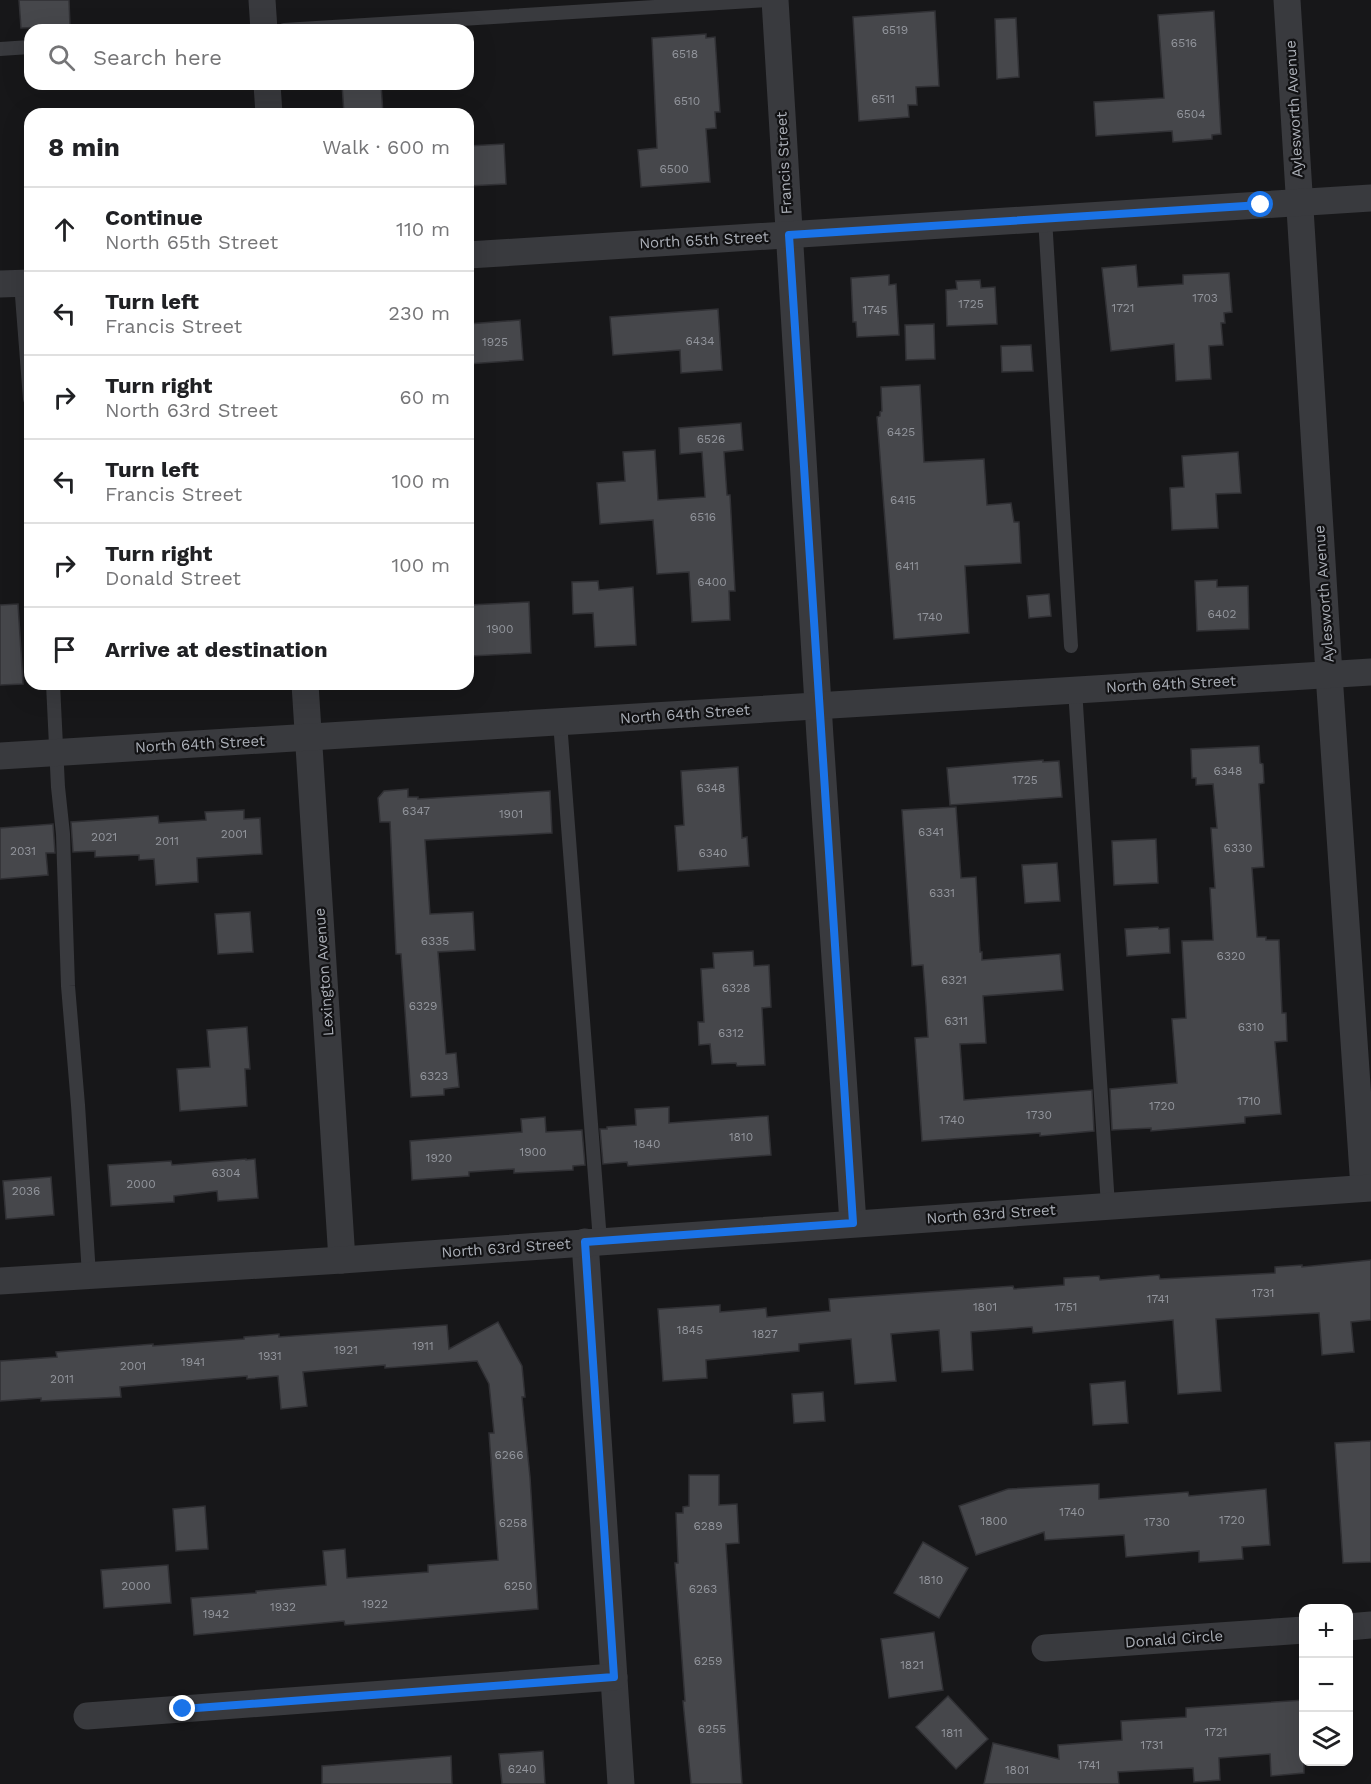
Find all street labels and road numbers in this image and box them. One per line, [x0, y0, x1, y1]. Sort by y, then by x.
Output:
street label: Aylesworth Avenue [1281, 40, 1307, 178]
street label: Francis Street [772, 110, 796, 215]
street label: North 65th Street [639, 228, 770, 252]
street label: Aylesworth Avenue [1310, 525, 1338, 663]
street label: North 64th Street [1105, 672, 1237, 696]
street label: North 64th Street [619, 700, 751, 728]
street label: North 64th Street [134, 732, 266, 756]
street label: Lexington Avenue [311, 907, 337, 1037]
street label: North 63rd Street [926, 1200, 1057, 1228]
street label: North 63rd Street [441, 1234, 572, 1262]
street label: Donald Circle [1124, 1627, 1224, 1651]

